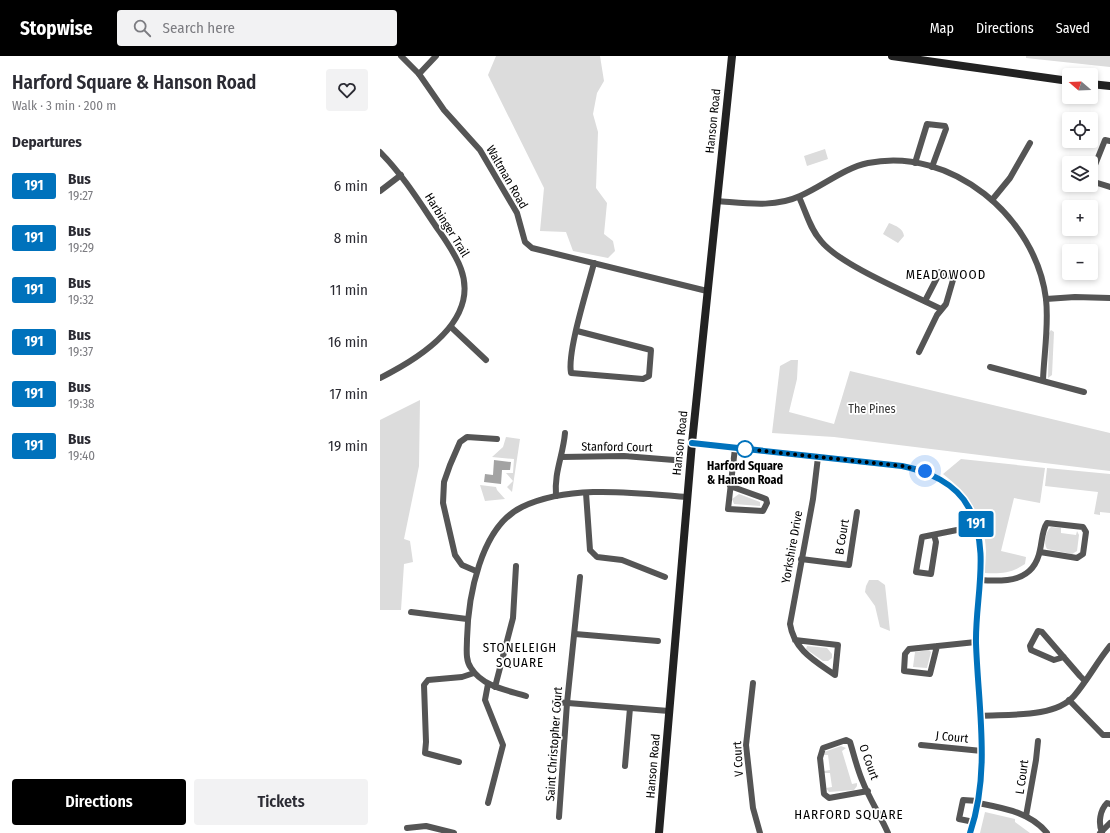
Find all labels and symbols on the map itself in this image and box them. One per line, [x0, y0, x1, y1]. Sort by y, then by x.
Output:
north arrow [1062, 68, 1098, 104]
street label: Hanson Road [703, 88, 723, 154]
street label: Waltman Road [483, 143, 531, 211]
street label: Harbinger Trail [422, 191, 472, 259]
district label: MEADOWOOD [906, 267, 986, 282]
park label: The Pines [848, 402, 896, 416]
street label: Hanson Road [670, 410, 690, 476]
street label: Stanford Court [581, 439, 653, 455]
marker: Harford Square & Hanson Road [736, 440, 754, 458]
place label: Harford Square & Hanson Road [707, 459, 783, 487]
your location [915, 461, 935, 481]
street label: Yorkshire Drive [779, 509, 805, 585]
line badge: 191 [953, 511, 999, 537]
street label: B Court [832, 518, 852, 556]
district label: STONELEIGH SQUARE [483, 640, 557, 670]
street label: Saint Christopher Court [543, 686, 565, 802]
street label: J Court [935, 728, 969, 746]
street label: Hanson Road [643, 733, 663, 799]
street label: V Court [730, 741, 746, 777]
street label: O Court [856, 742, 882, 782]
street label: L Court [1013, 759, 1031, 795]
district label: HARFORD SQUARE [794, 807, 904, 822]

